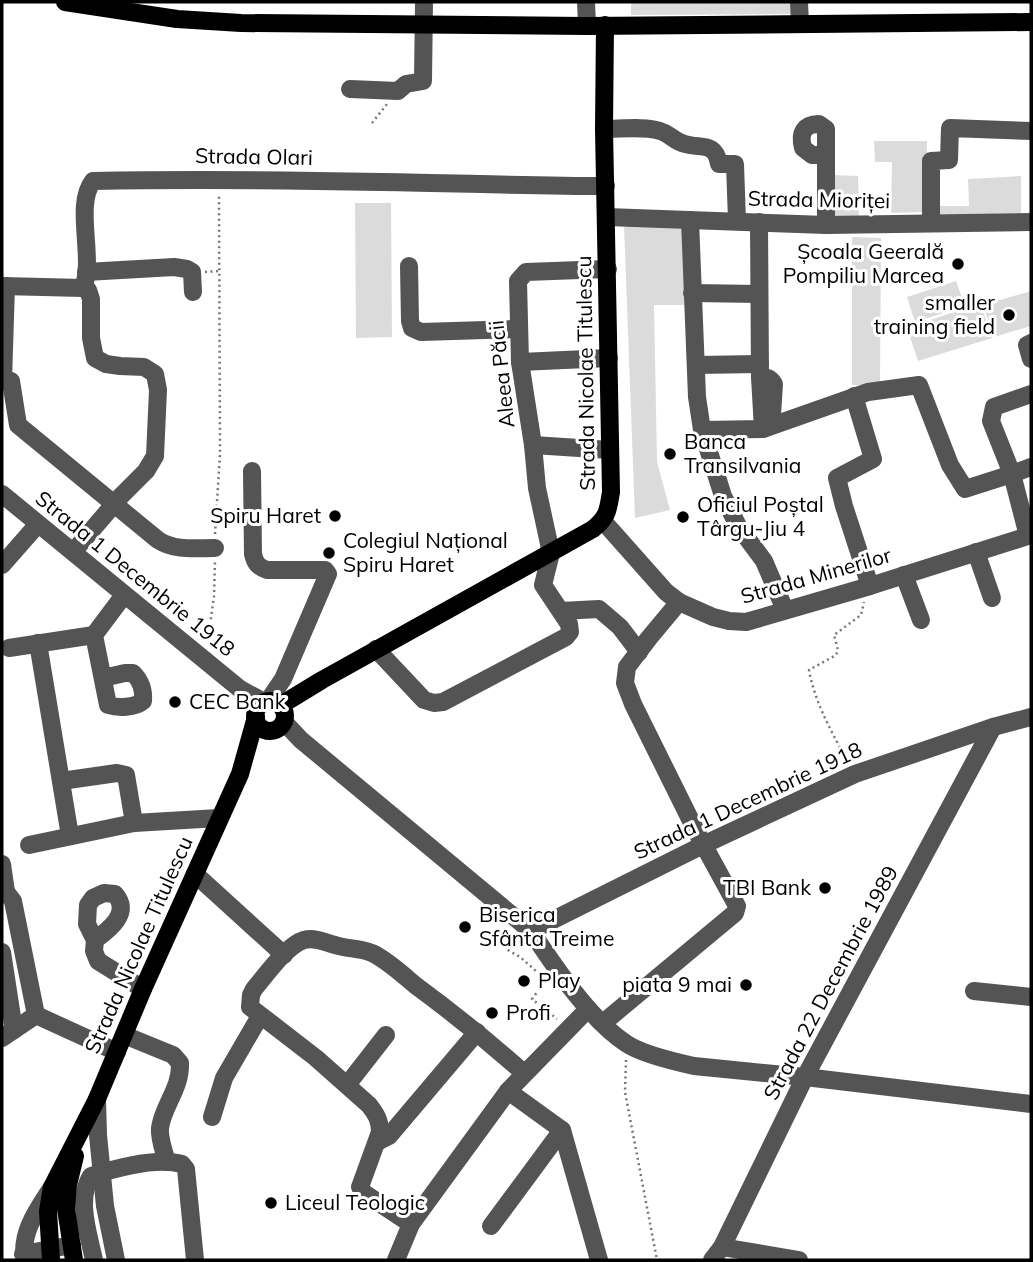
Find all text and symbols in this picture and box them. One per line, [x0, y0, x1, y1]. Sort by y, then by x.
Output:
street label: Strada Olari [195, 142, 313, 170]
street label: Strada Mioriței [748, 185, 890, 214]
place label: Școala Geerală Pompiliu Marcea [783, 238, 944, 288]
street label: Strada Nicolae Titulescu [570, 255, 600, 491]
marker: Școala Geerală Pompiliu Marcea [950, 256, 966, 272]
place label: smaller training field [874, 289, 995, 339]
marker: smaller training field [1001, 307, 1017, 323]
street label: Aleea Păcii [482, 319, 520, 429]
place label: Banca Transilvania [684, 428, 801, 478]
marker: Banca Transilvania [662, 446, 678, 462]
street label: Strada 1 Decembrie 1918 [31, 485, 241, 662]
place label: Oficiul Poștal Târgu-Jiu 4 [697, 491, 824, 541]
place label: Spiru Haret [210, 502, 321, 528]
marker: Spiru Haret [327, 508, 343, 524]
marker: Oficiul Poștal Târgu-Jiu 4 [675, 509, 691, 525]
place label: Colegiul Național Spiru Haret [343, 527, 508, 577]
street label: Strada Minerilor [738, 541, 894, 609]
marker: Colegiul Național Spiru Haret [321, 545, 337, 561]
place label: CEC Bank [189, 688, 286, 714]
marker: CEC Bank [167, 694, 183, 710]
street label: Strada 1 Decembrie 1918 [629, 736, 866, 864]
street label: Strada Nicolae Titulescu [78, 832, 198, 1057]
street label: Strada 22 Decembrie 1989 [757, 861, 903, 1104]
place label: TBI Bank [723, 874, 811, 900]
marker: TBI Bank [817, 880, 833, 896]
place label: Biserica Sfânta Treime [479, 901, 614, 951]
marker: Biserica Sfânta Treime [457, 919, 473, 935]
place label: Play [538, 967, 580, 993]
place label: piata 9 mai [622, 971, 732, 997]
marker: Play [516, 973, 532, 989]
marker: piata 9 mai [738, 977, 754, 993]
place label: Profi [506, 999, 551, 1025]
marker: Profi [484, 1005, 500, 1021]
place label: Liceul Teologic [285, 1189, 425, 1215]
marker: Liceul Teologic [263, 1195, 279, 1211]

